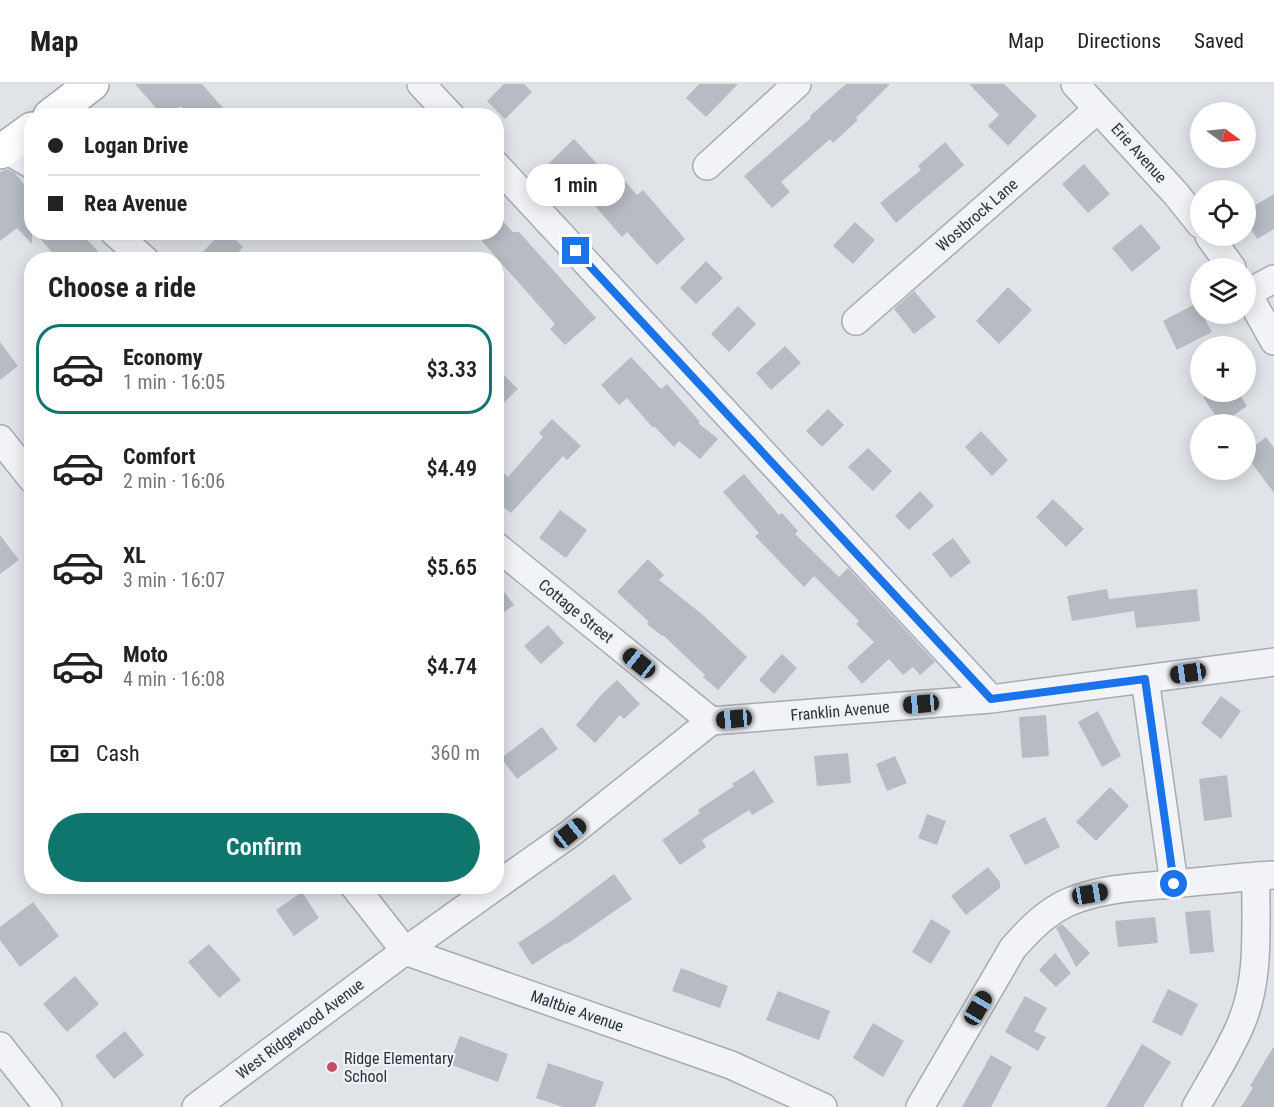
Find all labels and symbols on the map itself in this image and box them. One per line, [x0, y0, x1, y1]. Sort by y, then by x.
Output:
north arrow [1190, 102, 1256, 168]
street label: Erie Avenue [1107, 119, 1171, 187]
callout: 1 min [526, 164, 626, 206]
street label: Wostbrock Lane [932, 175, 1022, 255]
route end [562, 237, 589, 264]
street label: Cottage Street [535, 575, 617, 647]
car [619, 645, 659, 681]
car [1169, 662, 1207, 684]
car [902, 693, 940, 715]
street label: Franklin Avenue [790, 697, 890, 725]
car [715, 708, 753, 730]
car [550, 815, 590, 851]
route start [1160, 870, 1187, 897]
car [1071, 882, 1109, 906]
street label: West Ridgewood Avenue [232, 975, 368, 1083]
street label: Maltbie Avenue [528, 986, 626, 1036]
car [961, 988, 995, 1028]
place label: Ridge Elementary School [344, 1049, 454, 1086]
marker: Ridge Elementary School [325, 1060, 339, 1074]

